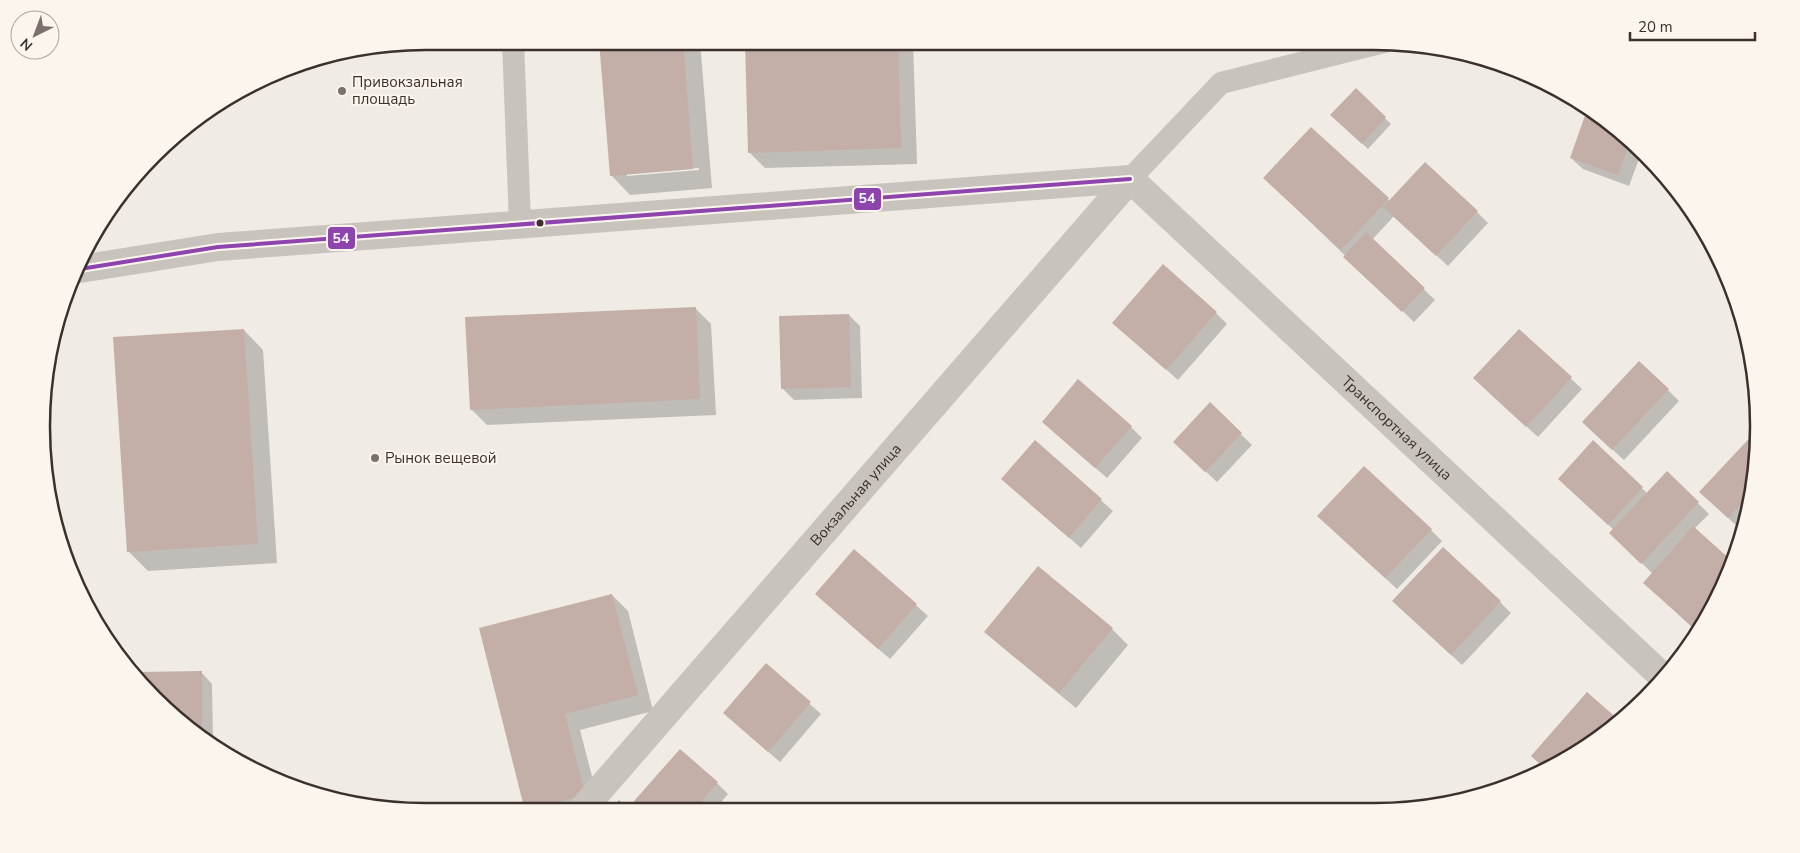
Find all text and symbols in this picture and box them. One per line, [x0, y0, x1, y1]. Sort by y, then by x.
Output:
north arrow [10, 10, 60, 60]
scale bar [1630, 10, 1755, 42]
text: 20 m [1638, 17, 1673, 37]
text: N [16, 34, 37, 55]
place label: Привокзальная площадь [352, 72, 463, 109]
marker: Привокзальная площадь [336, 85, 348, 97]
line badge: 54 [853, 187, 882, 211]
text: 54 [859, 189, 876, 208]
unlabelled marker [535, 218, 545, 228]
line badge: 54 [327, 226, 356, 250]
text: 54 [333, 229, 350, 248]
street label: Транспортная улица [1337, 372, 1456, 485]
street label: Вокзальная улица [806, 439, 906, 550]
place label: Рынок вещевой [385, 448, 497, 468]
marker: Рынок вещевой [369, 452, 381, 464]

